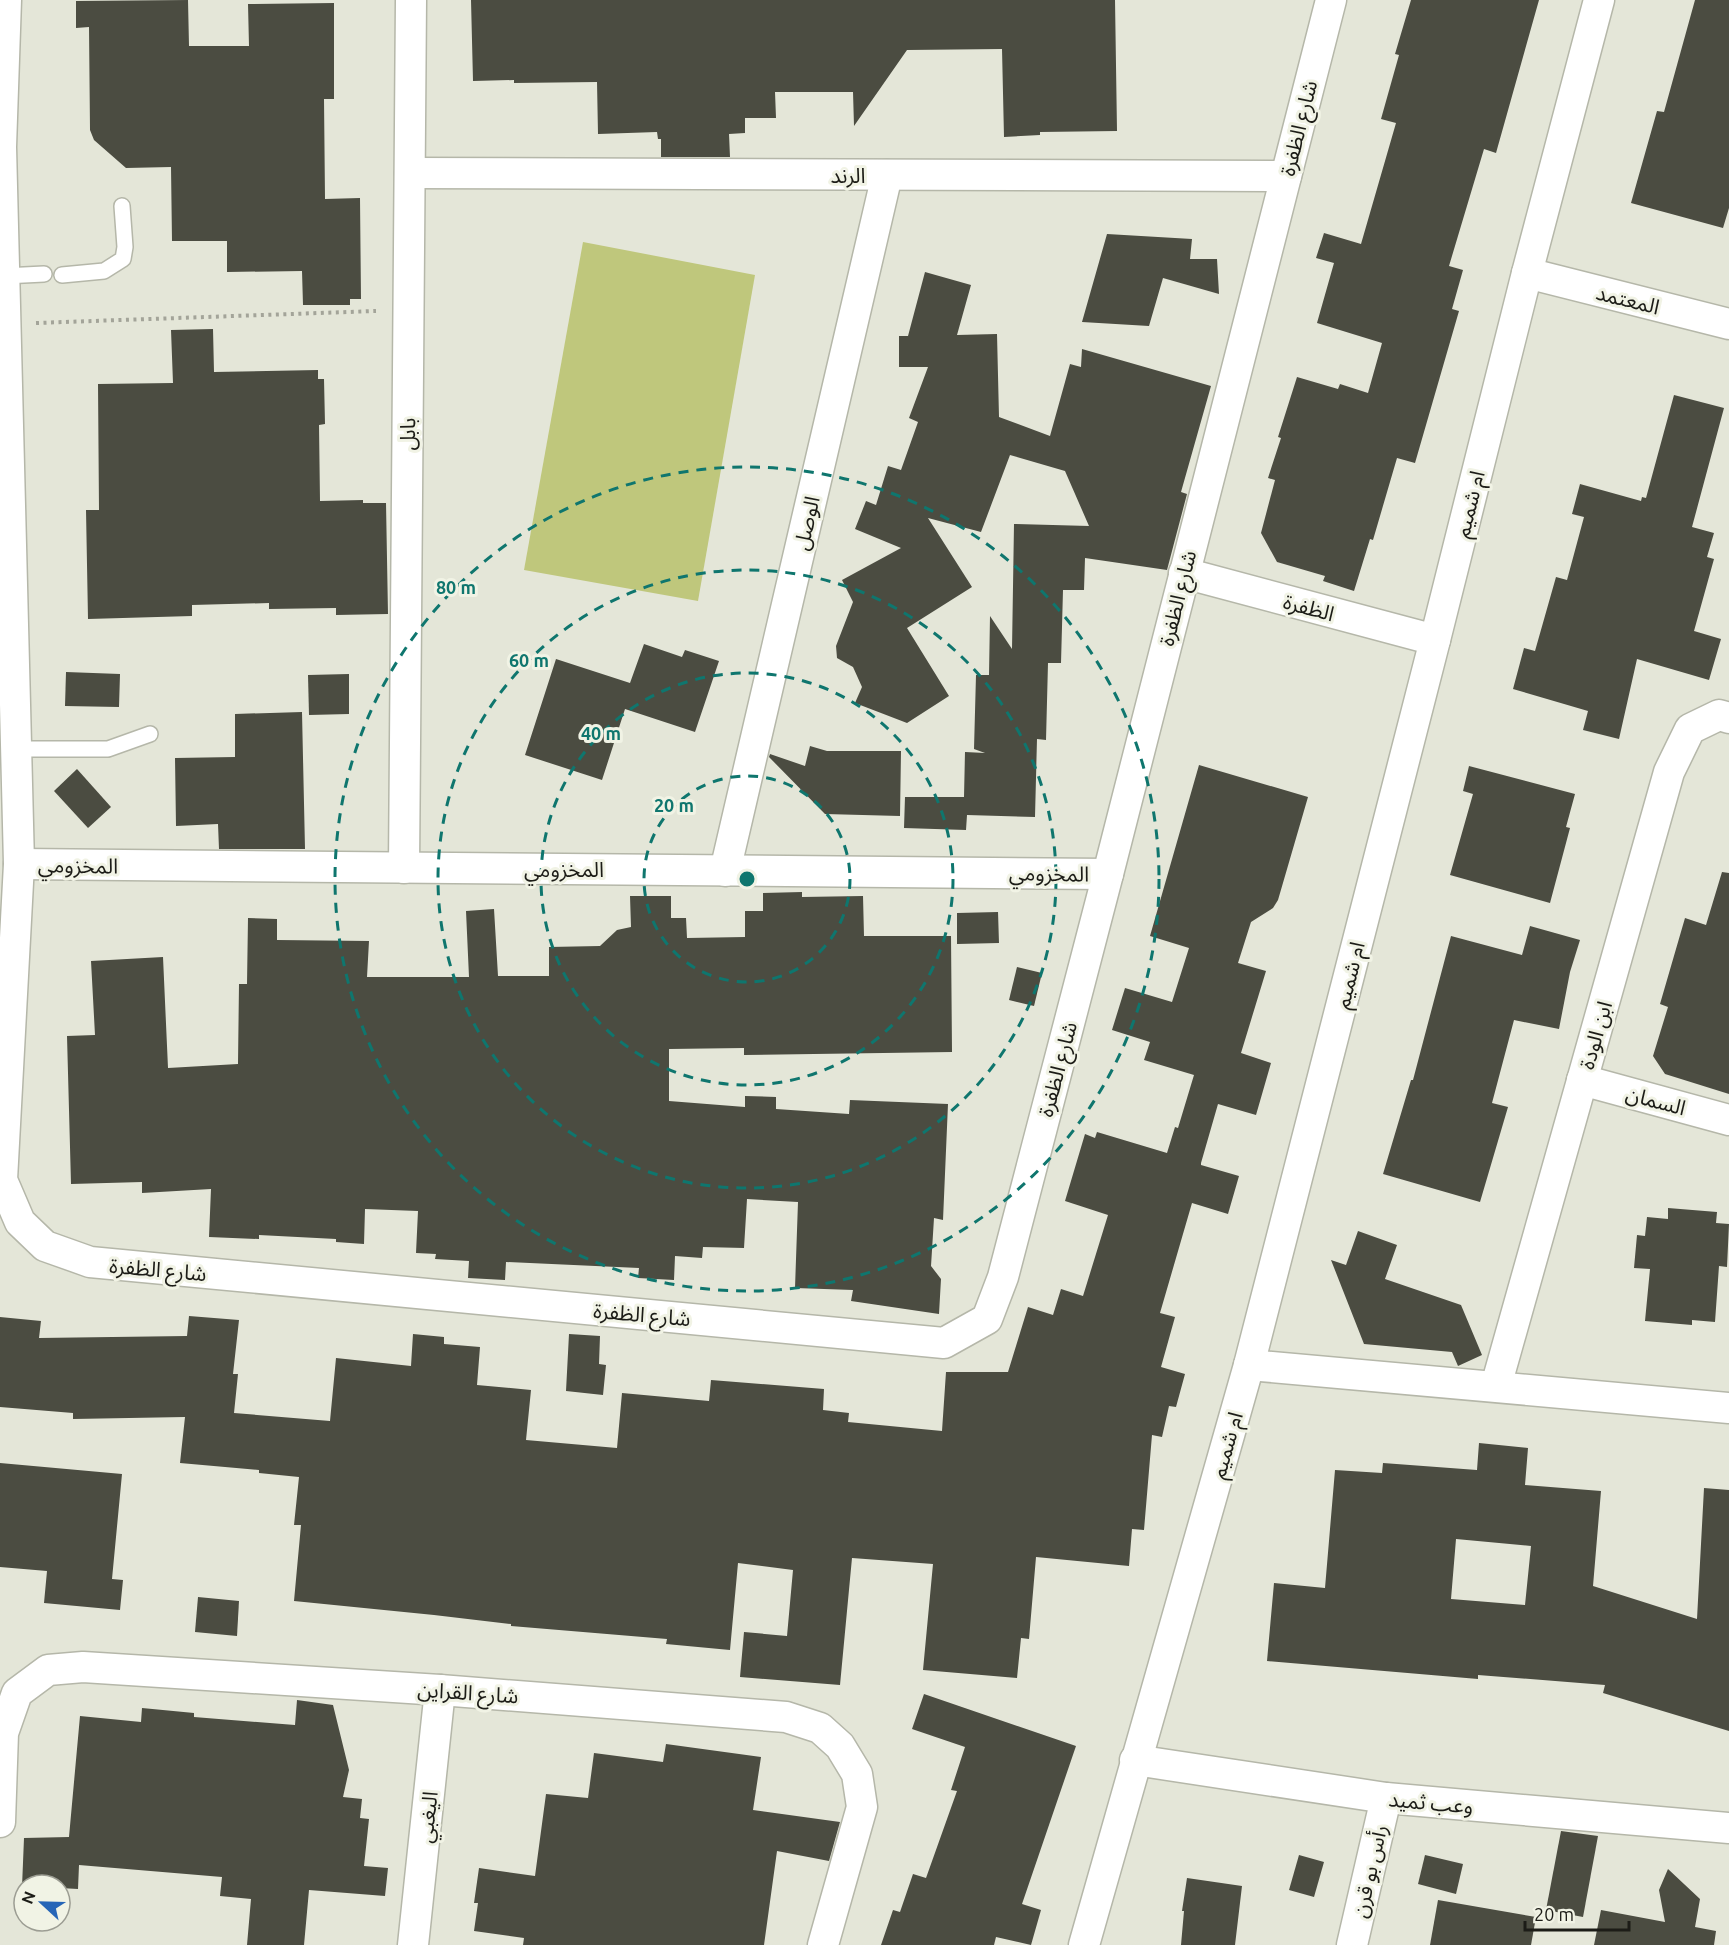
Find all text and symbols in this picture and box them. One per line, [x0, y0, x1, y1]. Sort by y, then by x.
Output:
street label: شارع الظفرة [1275, 78, 1325, 179]
street label: الرند [831, 163, 865, 188]
street label: المعتمد [1594, 280, 1662, 318]
street label: بابل [395, 417, 420, 451]
street label: ام شميم [1449, 468, 1494, 541]
street label: الوصل [788, 494, 825, 553]
street label: شارع الظفرة [1154, 548, 1204, 649]
text: 80 m [436, 577, 476, 597]
street label: الظفرة [1281, 589, 1337, 626]
text: 60 m [509, 650, 549, 670]
text: 40 m [581, 723, 621, 743]
text: 20 m [654, 795, 694, 815]
street label: المخزومي [38, 852, 118, 883]
street label: المخزومي [524, 857, 604, 886]
street label: المخزومي [1009, 860, 1089, 891]
centre of rings [737, 869, 757, 889]
street label: ام شميم [1329, 939, 1374, 1012]
street label: ابن الودة [1574, 998, 1617, 1072]
street label: شارع الظفرة [1033, 1019, 1085, 1120]
street label: السمان [1623, 1081, 1689, 1120]
street label: شارع الظفرة [108, 1253, 208, 1289]
street label: شارع الظفرة [592, 1298, 692, 1334]
street label: ام شميم [1205, 1409, 1252, 1482]
street label: شارع القراين [417, 1677, 519, 1711]
street label: وعب ثميد [1387, 1786, 1474, 1819]
street label: اليغبي [412, 1790, 446, 1845]
street label: رأس بو قرن [1347, 1822, 1392, 1920]
north arrow [12, 1873, 72, 1933]
text: N [18, 1888, 39, 1906]
scale bar [1525, 1894, 1628, 1932]
text: 20 m [1534, 1904, 1574, 1924]

